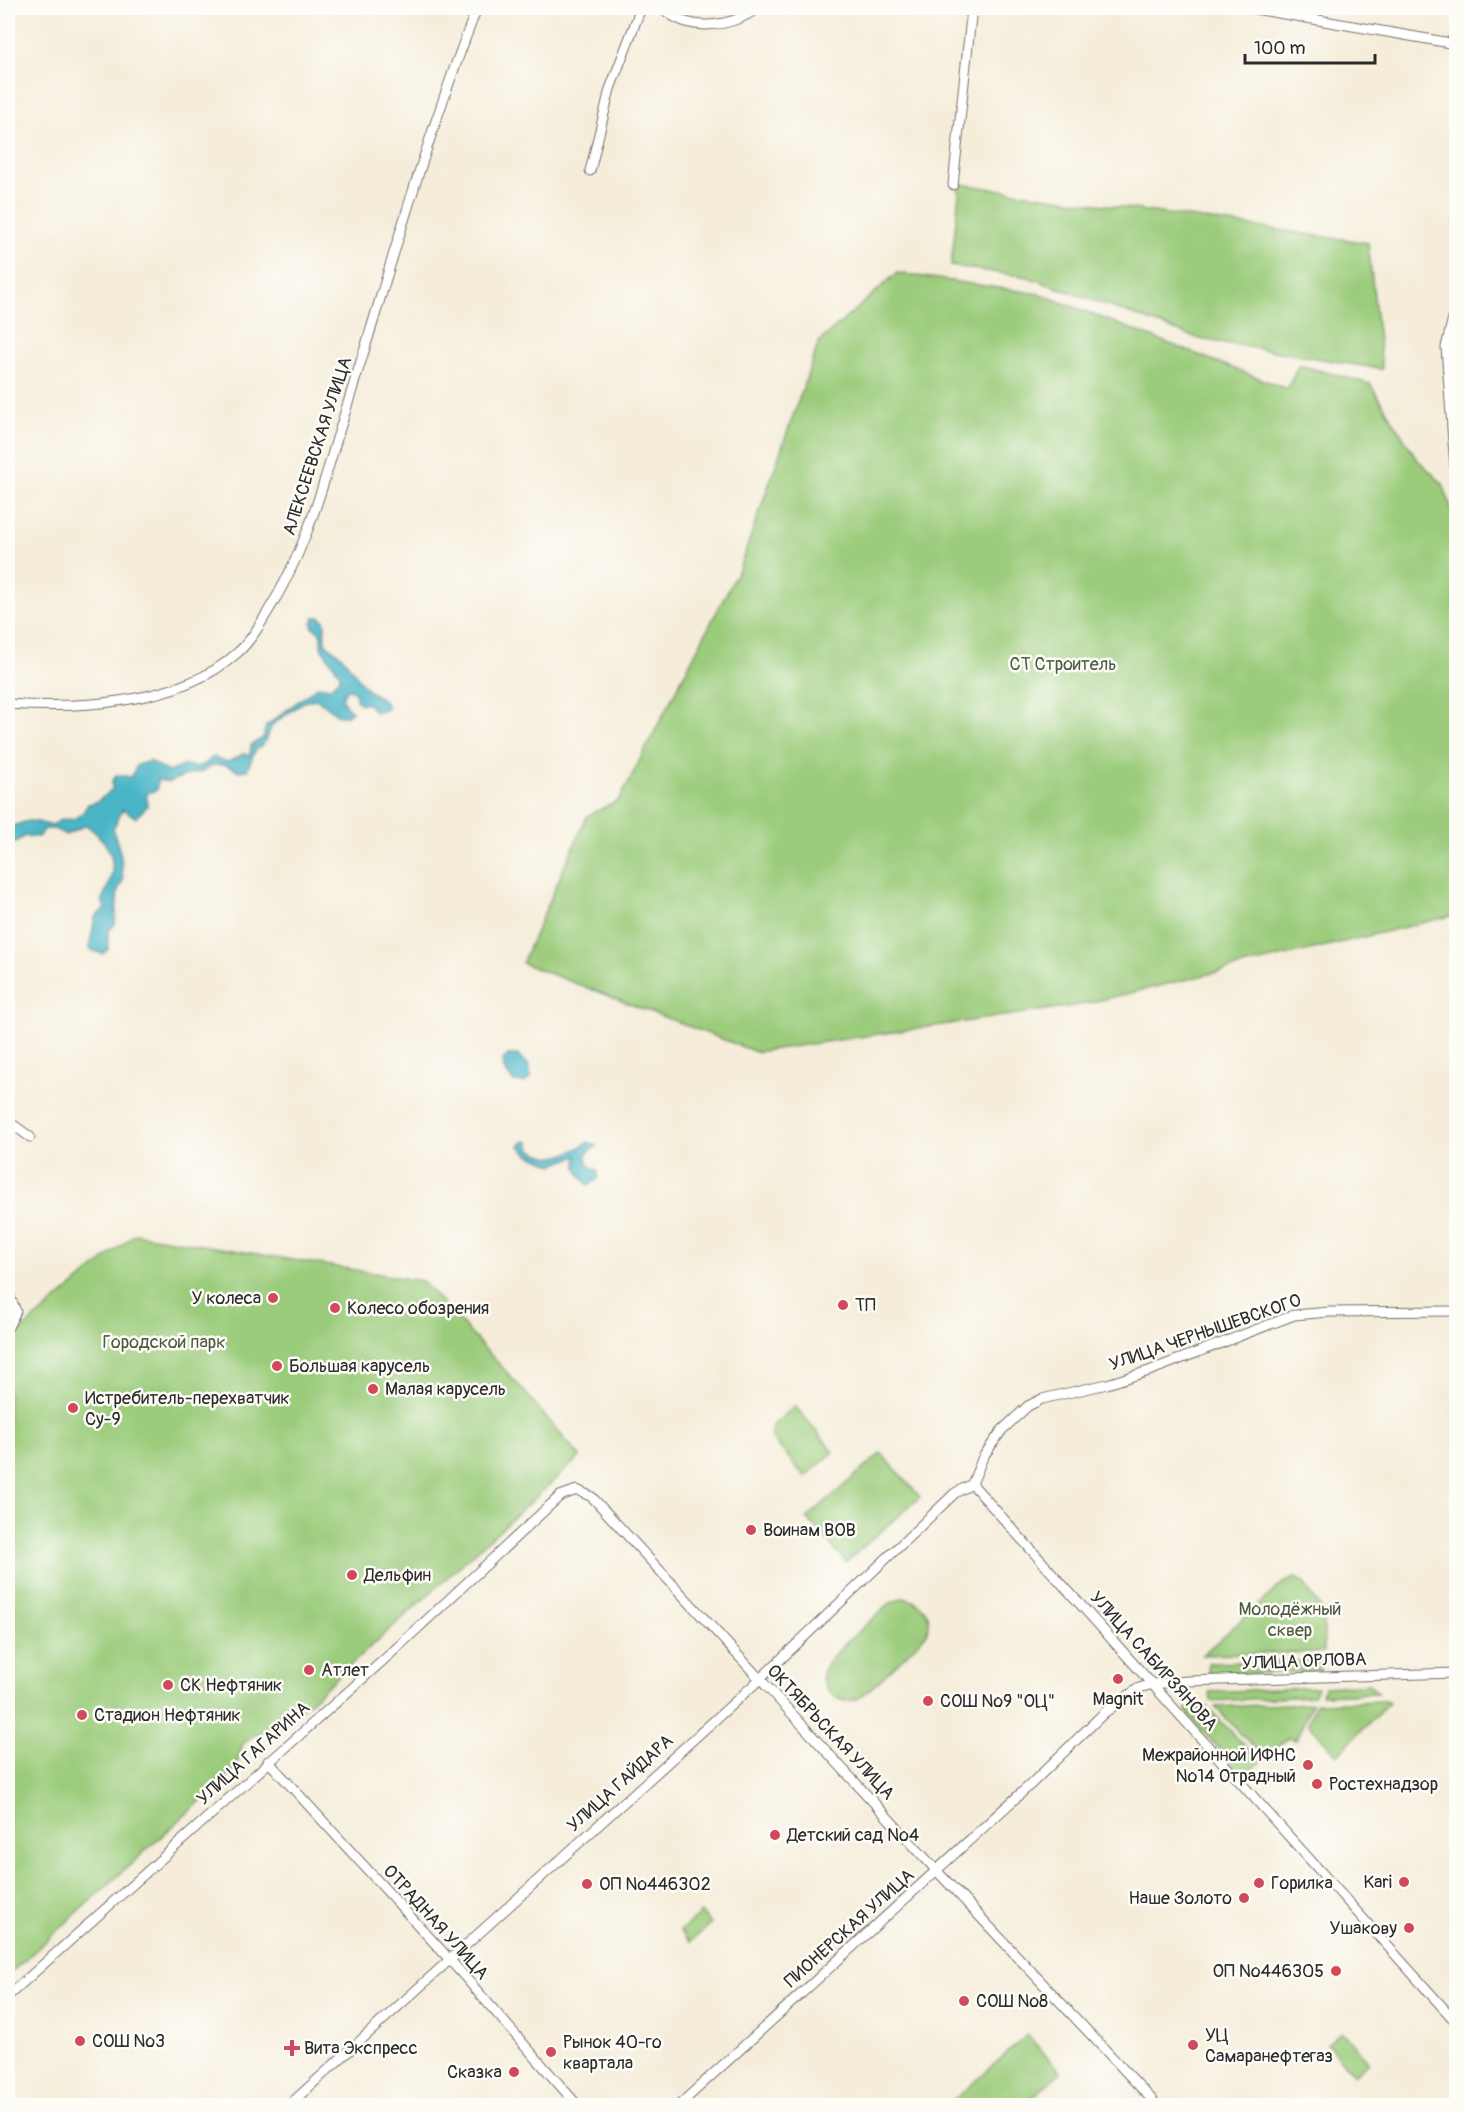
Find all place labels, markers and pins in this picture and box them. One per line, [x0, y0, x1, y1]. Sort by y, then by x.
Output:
place label: У колеса [191, 1287, 261, 1310]
marker: У колеса [266, 1291, 280, 1305]
place label: ТП [855, 1294, 876, 1317]
place label: Колесо обозрения [347, 1297, 489, 1320]
marker: ТП [836, 1298, 850, 1312]
marker: Колесо обозрения [328, 1301, 342, 1315]
place label: Большая карусель [289, 1355, 430, 1378]
marker: Большая карусель [270, 1359, 284, 1373]
place label: Малая карусель [385, 1378, 506, 1401]
marker: Малая карусель [366, 1382, 380, 1396]
place label: Истребитель-перехватчик Су-9 [85, 1387, 290, 1431]
marker: Истребитель-перехватчик Су-9 [66, 1401, 80, 1415]
place label: Воинам ВОВ [763, 1519, 856, 1542]
marker: Воинам ВОВ [744, 1523, 758, 1537]
place label: Дельфин [363, 1564, 431, 1587]
marker: Дельфин [345, 1568, 359, 1582]
place label: Атлет [321, 1659, 369, 1682]
marker: Атлет [302, 1663, 316, 1677]
marker: Magnit [1111, 1672, 1125, 1686]
place label: СК Нефтяник [180, 1674, 282, 1697]
marker: СК Нефтяник [161, 1678, 175, 1692]
place label: Magnit [1092, 1688, 1144, 1711]
place label: СОШ №9 "ОЦ" [940, 1690, 1055, 1713]
marker: СОШ №9 "ОЦ" [921, 1694, 935, 1708]
place label: Стадион Нефтяник [94, 1704, 241, 1727]
marker: Стадион Нефтяник [75, 1708, 89, 1722]
place label: Межрайонной ИФНС №14 Отрадный [1142, 1744, 1296, 1788]
marker: Межрайонной ИФНС №14 Отрадный [1301, 1758, 1315, 1772]
place label: Ростехнадзор [1329, 1773, 1438, 1796]
marker: Ростехнадзор [1310, 1777, 1324, 1791]
place label: Детский сад №4 [786, 1824, 920, 1847]
marker: Детский сад №4 [768, 1828, 782, 1842]
place label: Kari [1363, 1871, 1392, 1894]
place label: Горилка [1271, 1872, 1333, 1895]
place label: ОП №446302 [599, 1873, 711, 1896]
marker: Kari [1397, 1875, 1411, 1889]
marker: Горилка [1252, 1876, 1266, 1890]
marker: ОП №446302 [580, 1877, 594, 1891]
place label: Наше Золото [1128, 1887, 1232, 1910]
marker: Наше Золото [1237, 1891, 1251, 1905]
place label: Ушакову [1330, 1917, 1397, 1940]
marker: Ушакову [1402, 1921, 1416, 1935]
place label: ОП №446305 [1213, 1960, 1324, 1983]
marker: ОП №446305 [1329, 1964, 1343, 1978]
place label: СОШ №8 [976, 1990, 1048, 2013]
marker: СОШ №8 [957, 1994, 971, 2008]
place label: УЦ Самаранефтегаз [1205, 2024, 1333, 2068]
place label: СОШ №3 [92, 2030, 165, 2053]
place label: Рынок 40-го квартала [563, 2031, 662, 2075]
marker: СОШ №3 [73, 2034, 87, 2048]
place label: Вита Экспресс [304, 2037, 418, 2060]
marker: УЦ Самаранефтегаз [1186, 2038, 1200, 2052]
marker: Вита Экспресс [285, 2041, 299, 2055]
marker: Рынок 40-го квартала [544, 2045, 558, 2059]
place label: Сказка [447, 2061, 502, 2084]
marker: Сказка [507, 2065, 521, 2079]

